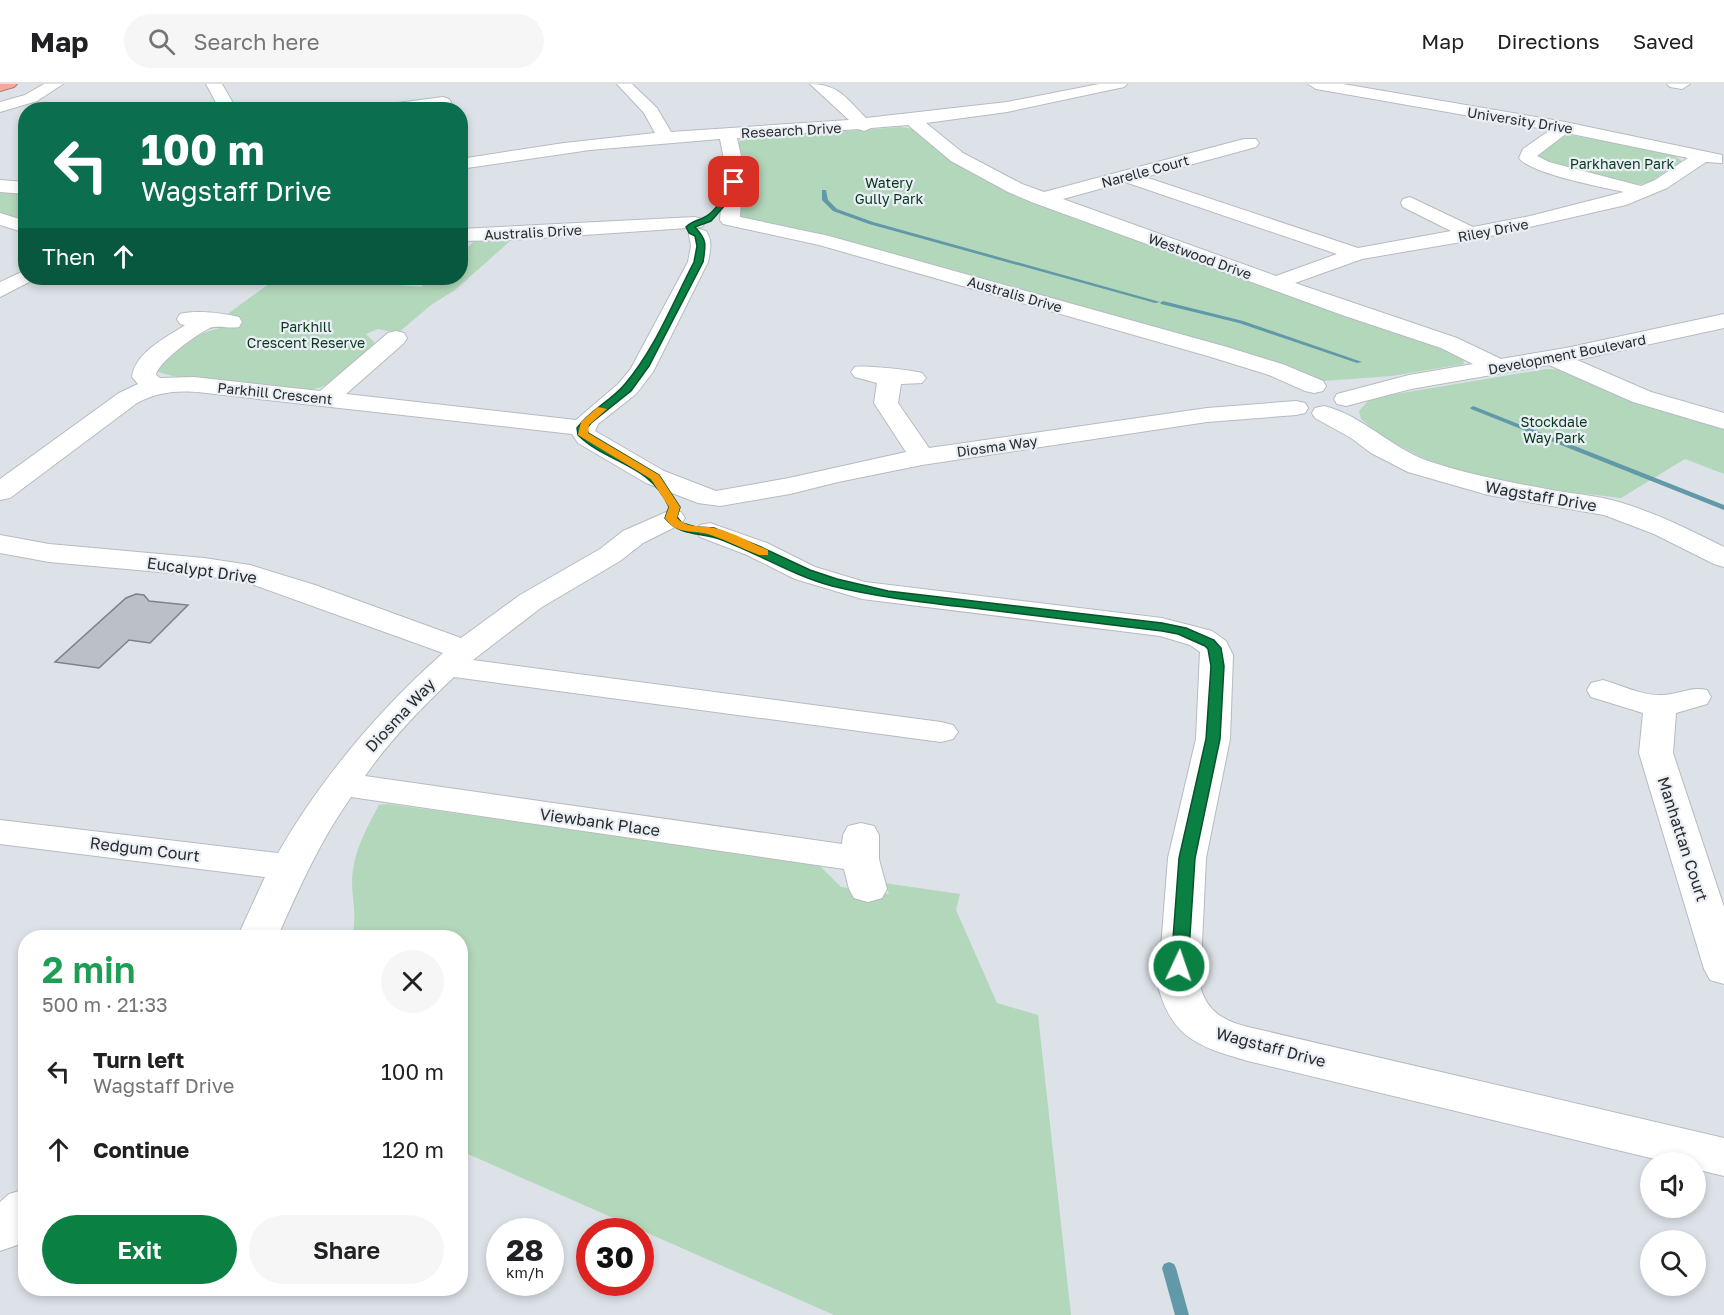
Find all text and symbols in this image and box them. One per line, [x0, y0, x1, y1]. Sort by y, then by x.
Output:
search box [124, 14, 544, 68]
text: Map [30, 25, 88, 58]
icon: search [145, 25, 178, 58]
text: Search here [193, 28, 319, 55]
text: Map [1421, 28, 1464, 54]
text: Directions [1497, 28, 1600, 54]
text: Saved [1633, 28, 1694, 54]
street label: University Drive [1466, 103, 1574, 137]
street label: Research Drive [740, 119, 842, 141]
text: 100 m [141, 124, 264, 174]
icon: left [42, 126, 120, 204]
street label: Narelle Court [1099, 151, 1191, 191]
park label: Parkhaven Park [1570, 155, 1674, 172]
pin [708, 156, 759, 207]
icon: arrive [717, 165, 750, 198]
park label: Watery Gully Park [855, 174, 923, 207]
text: Wagstaff Drive [141, 175, 332, 207]
street label: Riley Drive [1456, 215, 1530, 245]
street label: Australis Drive [484, 221, 582, 243]
street label: Westwood Drive [1146, 229, 1254, 283]
icon: ahead [107, 240, 140, 273]
text: Then [42, 243, 95, 270]
street label: Australis Drive [966, 272, 1064, 316]
park label: Parkhill Crescent Reserve [247, 318, 365, 351]
street label: Development Boulevard [1487, 330, 1647, 378]
street label: Parkhill Crescent [217, 379, 333, 407]
park label: Stockdale Way Park [1521, 413, 1587, 446]
street label: Diosma Way [955, 432, 1039, 460]
street label: Wagstaff Drive [1484, 476, 1598, 516]
street label: Eucalypt Drive [146, 552, 258, 588]
street label: Diosma Way [361, 674, 439, 756]
street label: Manhattan Court [1653, 774, 1713, 904]
street label: Viewbank Place [538, 804, 662, 840]
street label: Redgum Court [89, 832, 201, 866]
position arrow [1147, 934, 1211, 998]
text: 2 min [42, 948, 136, 991]
button: close [381, 950, 444, 1013]
text: 500 m · 21:33 [42, 992, 168, 1016]
street label: Wagstaff Drive [1214, 1023, 1328, 1071]
text: Turn left [93, 1046, 184, 1073]
icon: left [42, 1055, 75, 1088]
text: 100 m [381, 1058, 444, 1085]
text: Wagstaff Drive [93, 1073, 234, 1097]
icon: ahead [42, 1133, 75, 1166]
text: Continue [93, 1136, 189, 1163]
text: 120 m [382, 1136, 444, 1163]
map controls [1640, 1152, 1706, 1296]
button: sound [1640, 1152, 1706, 1218]
button: Exit [42, 1215, 237, 1284]
button: Share [249, 1215, 444, 1284]
speed limit sign: 30 [576, 1218, 654, 1296]
button: search [1640, 1230, 1706, 1296]
text: 28 [506, 1232, 544, 1268]
text: km/h [506, 1263, 544, 1281]

